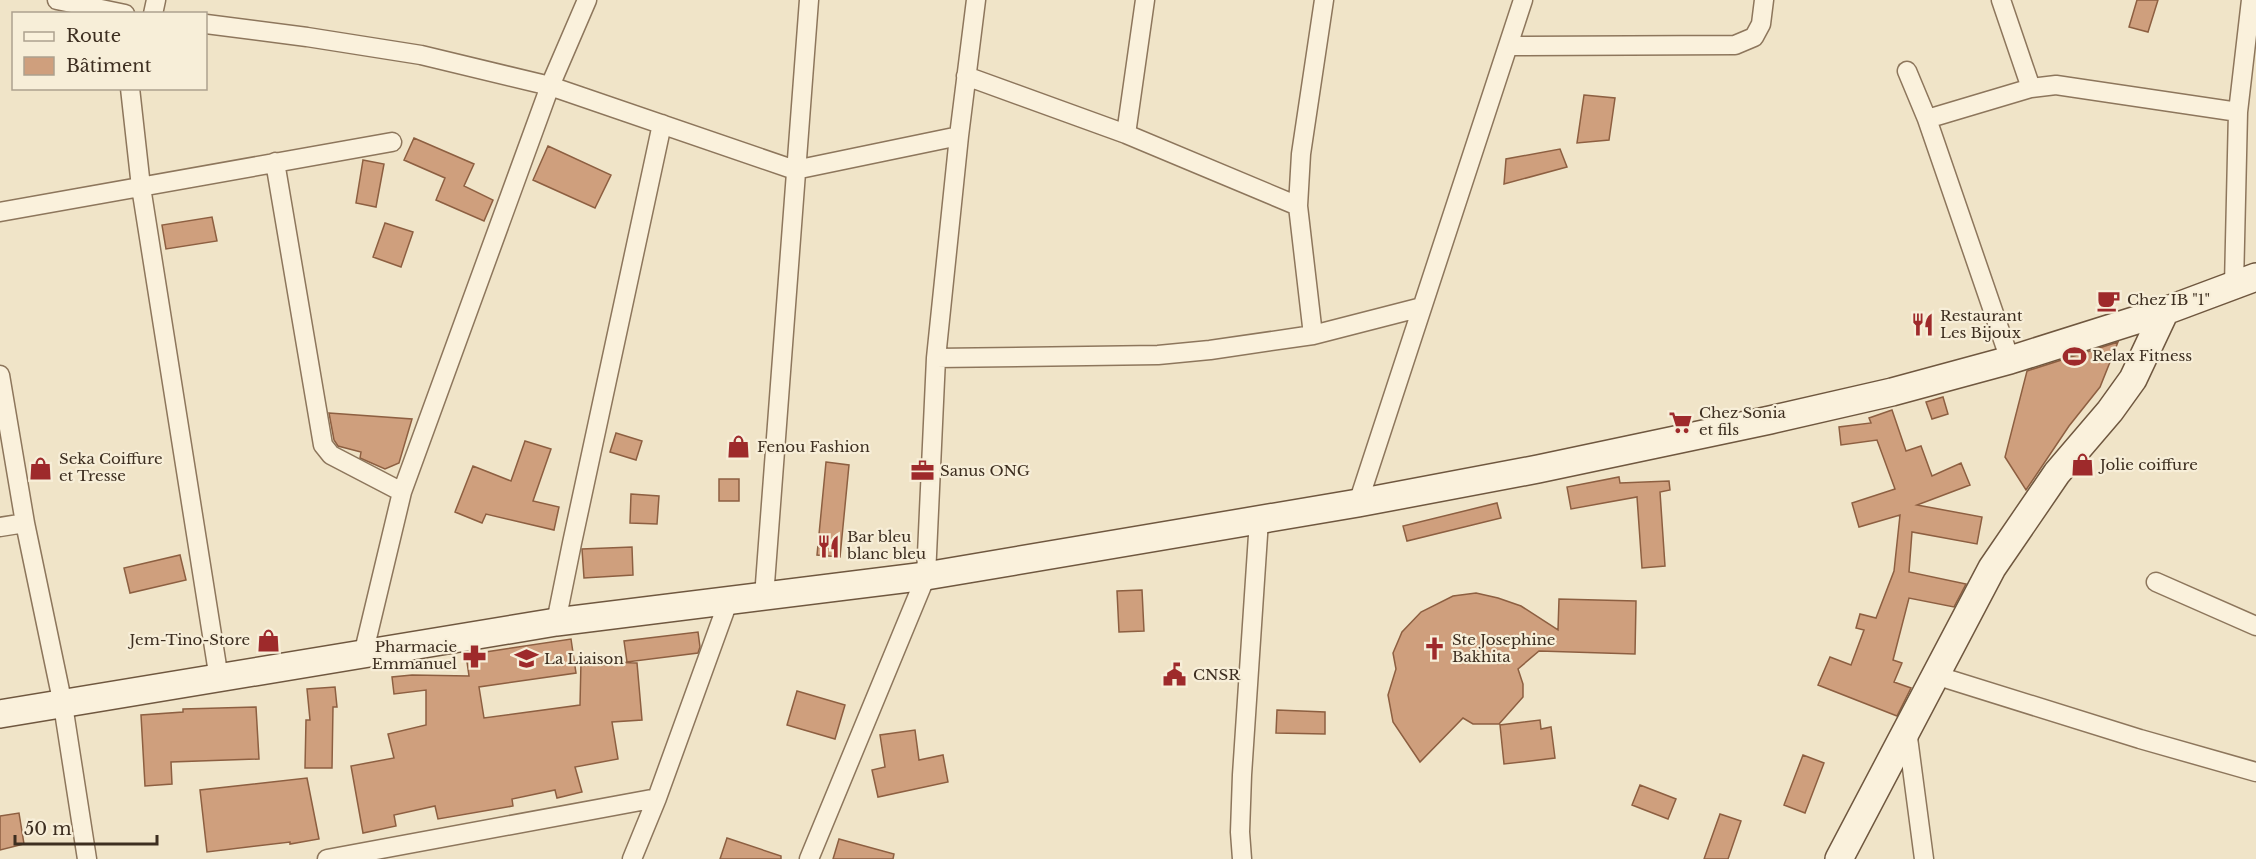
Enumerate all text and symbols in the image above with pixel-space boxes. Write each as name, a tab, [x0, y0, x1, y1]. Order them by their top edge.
legend	[12, 12, 207, 90]
text: Route	[66, 25, 121, 47]
text: Bâtiment	[66, 55, 152, 77]
cafe icon: Chez IB "1"	[2096, 287, 2122, 313]
place label: Chez IB "1"	[2127, 290, 2210, 309]
place label: Restaurant Les Bijoux	[1940, 306, 2023, 342]
restaurant icon: Restaurant Les Bijoux	[1909, 312, 1935, 338]
sports icon: Relax Fitness	[2061, 343, 2087, 369]
place label: Relax Fitness	[2092, 346, 2192, 365]
place label: Chez Sonia et fils	[1699, 403, 1787, 439]
supermarket icon: Chez Sonia et fils	[1668, 409, 1694, 435]
shop icon: Fenou Fashion	[726, 434, 752, 460]
place label: Fenou Fashion	[757, 437, 870, 456]
place label: Seka Coiffure et Tresse	[59, 449, 163, 485]
shop icon: Jolie coiffure	[2069, 452, 2095, 478]
shop icon: Seka Coiffure et Tresse	[28, 455, 54, 481]
place label: Jolie coiffure	[2098, 455, 2198, 474]
office icon: Sanus ONG	[909, 458, 935, 484]
place label: Sanus ONG	[940, 461, 1030, 480]
place label: Bar bleu blanc bleu	[846, 527, 926, 563]
restaurant icon: Bar bleu blanc bleu	[816, 533, 842, 559]
shop icon: Jem-Tino-Store	[255, 627, 281, 653]
place label: Jem-Tino-Store	[128, 630, 250, 649]
place label: Ste Josephine Bakhita	[1452, 630, 1555, 666]
church icon: Ste Josephine Bakhita	[1421, 636, 1447, 662]
place label: Pharmacie Emmanuel	[372, 637, 457, 673]
pharmacy icon: Pharmacie Emmanuel	[462, 643, 488, 669]
school or university icon: La Liaison	[513, 646, 539, 672]
place label: La Liaison	[544, 649, 624, 668]
public building icon: CNSR	[1162, 662, 1188, 688]
place label: CNSR	[1193, 665, 1241, 684]
scale bar	[15, 808, 158, 846]
text: 50 m	[24, 818, 72, 840]

